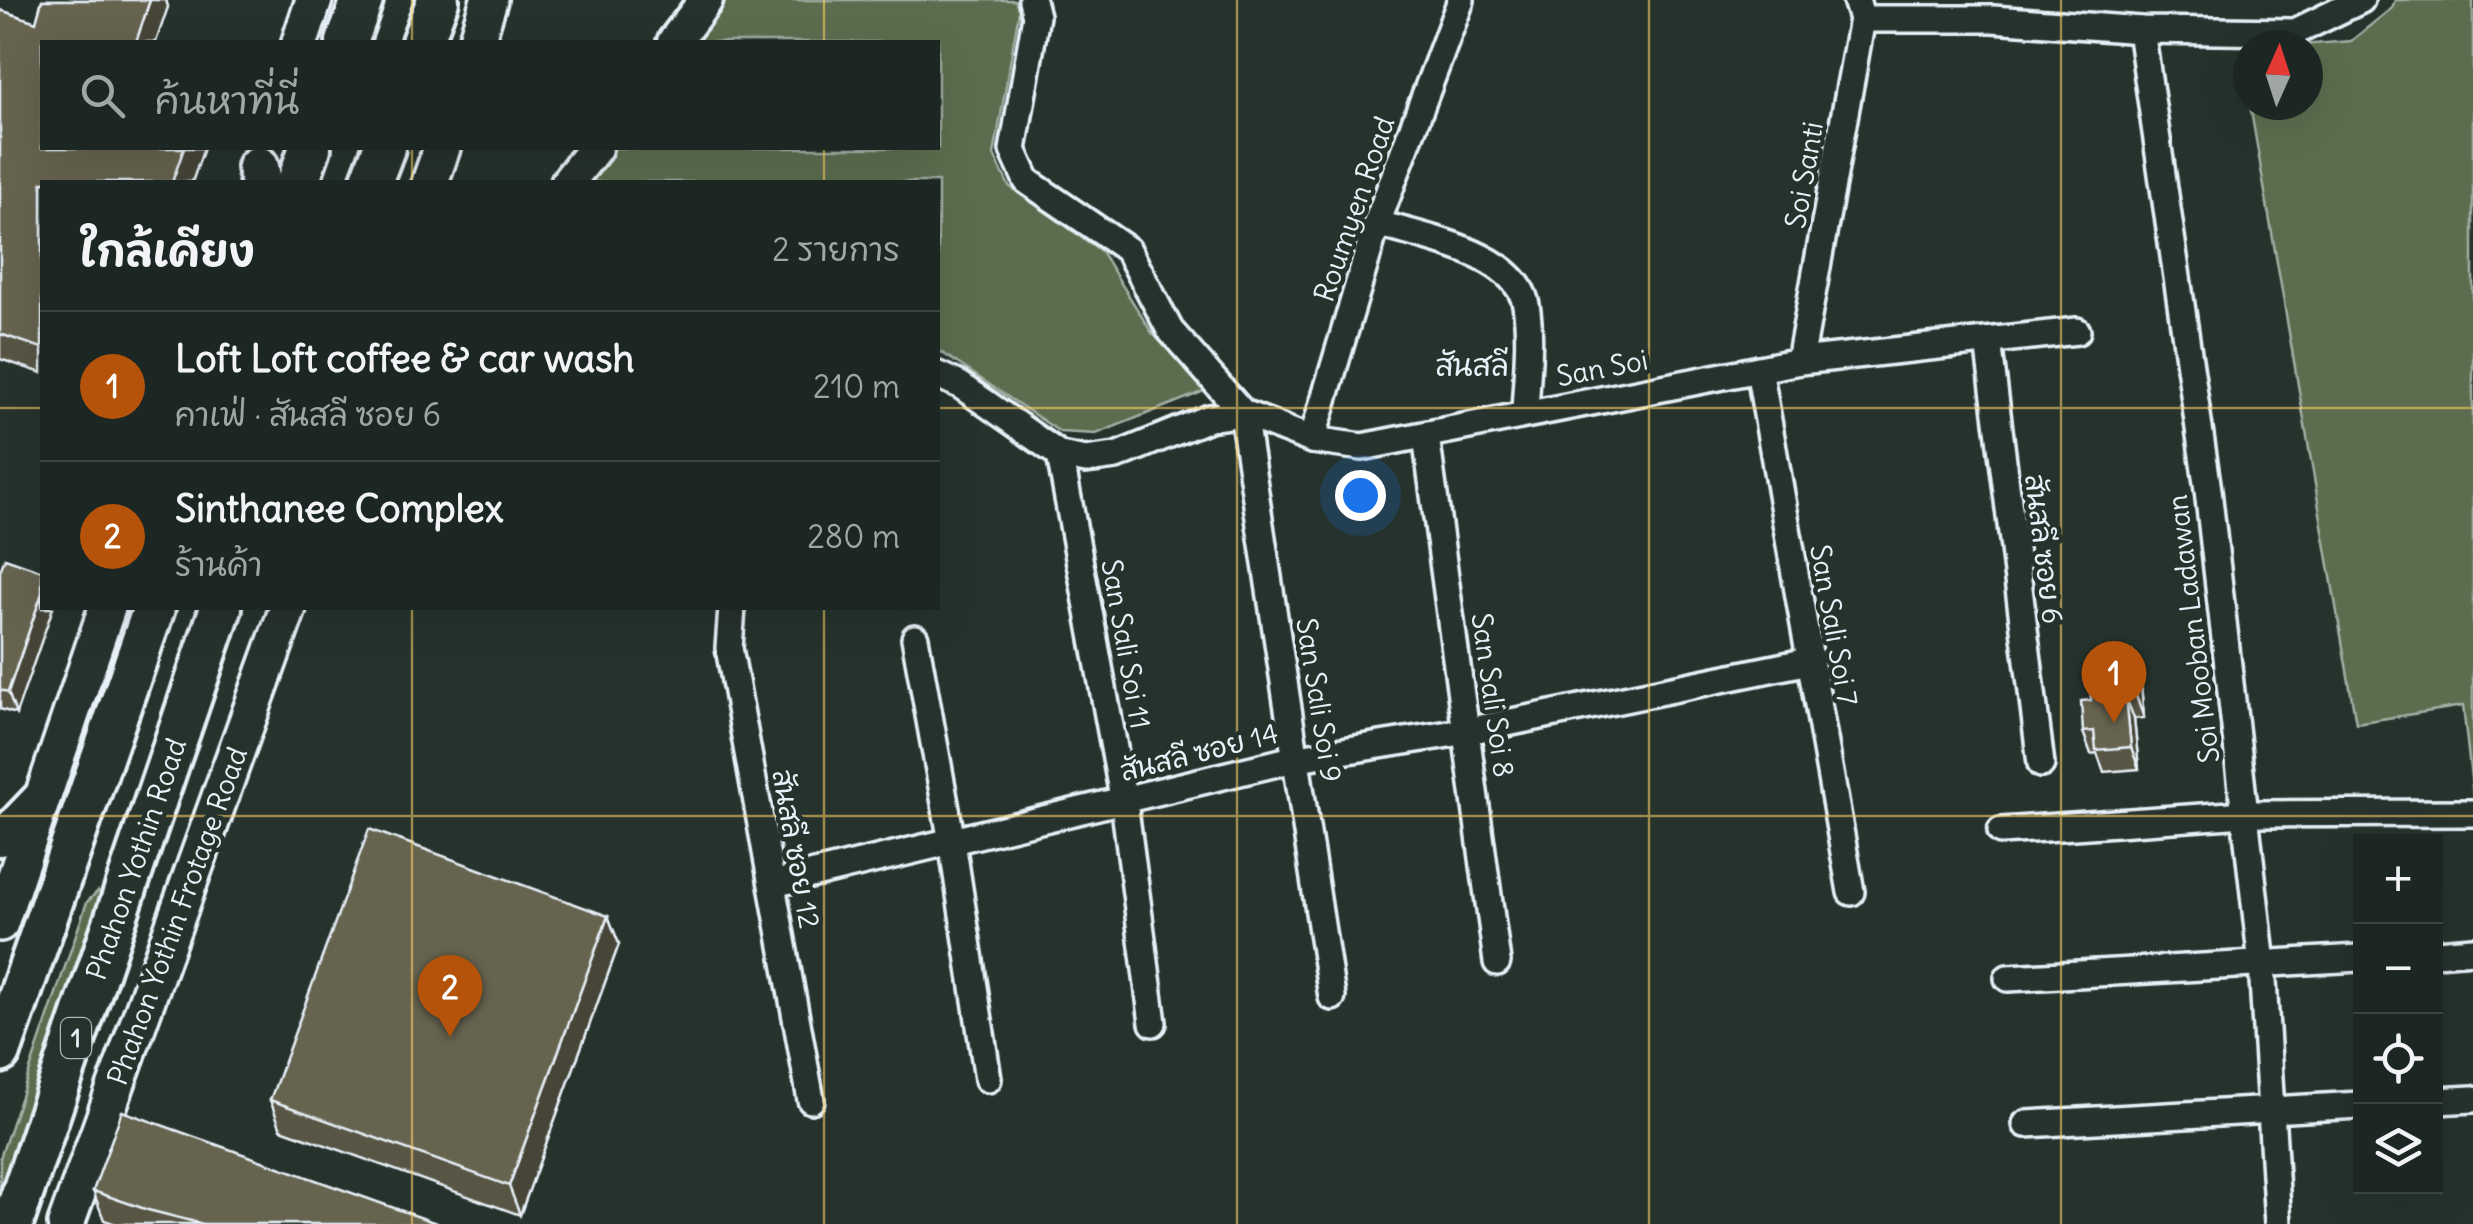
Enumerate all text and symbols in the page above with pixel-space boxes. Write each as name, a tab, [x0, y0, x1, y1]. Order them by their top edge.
north arrow	[2233, 30, 2323, 120]
search box	[40, 40, 940, 150]
icon: search	[75, 68, 130, 123]
text: ค้นหาที่นี่	[155, 77, 299, 124]
street label: Roumyen Road	[1305, 112, 1403, 306]
street label: Soi Santi	[1777, 119, 1831, 231]
text: ใกล้เคียง	[80, 225, 255, 277]
text: 2 รายการ	[772, 229, 900, 270]
text: Loft Loft coffee & car wash	[175, 335, 634, 382]
street label: San Soi	[1553, 342, 1651, 394]
district label: สันสลี	[1435, 346, 1509, 384]
text: 1	[106, 366, 119, 407]
text: 210 m	[813, 366, 900, 407]
text: คาเฟ่ · สันสลี ซอย 6	[175, 394, 441, 435]
your location	[1335, 470, 1386, 521]
street label: สันสลี ซอย 6	[2017, 472, 2071, 626]
text: Sinthanee Complex	[175, 485, 503, 532]
street label: Soi Mooban Ladawan	[2159, 493, 2227, 765]
text: 2	[104, 516, 121, 557]
text: 280 m	[807, 516, 900, 557]
street label: San Sali Soi 7	[1802, 542, 1866, 709]
text: ร้านค้า	[175, 544, 262, 585]
street label: San Sali Soi 11	[1093, 556, 1159, 732]
street label: San Sali Soi 8	[1464, 611, 1522, 779]
street label: San Sali Soi 9	[1288, 615, 1350, 785]
pin: 1	[2082, 640, 2146, 723]
street label: สันสลี ซอย 14	[1116, 715, 1282, 789]
street label: Phahon Yothin Road	[78, 733, 194, 985]
street label: Phahon Yothin Frotage Road	[99, 742, 255, 1090]
street label: สันสลี ซอย 12	[764, 767, 828, 931]
map controls	[2353, 834, 2443, 1194]
button: +	[2353, 834, 2443, 924]
button: −	[2353, 924, 2443, 1014]
pin: 2	[418, 954, 482, 1037]
button: locate	[2353, 1014, 2443, 1104]
road number: 1	[61, 1018, 91, 1058]
button: layers	[2353, 1104, 2443, 1194]

